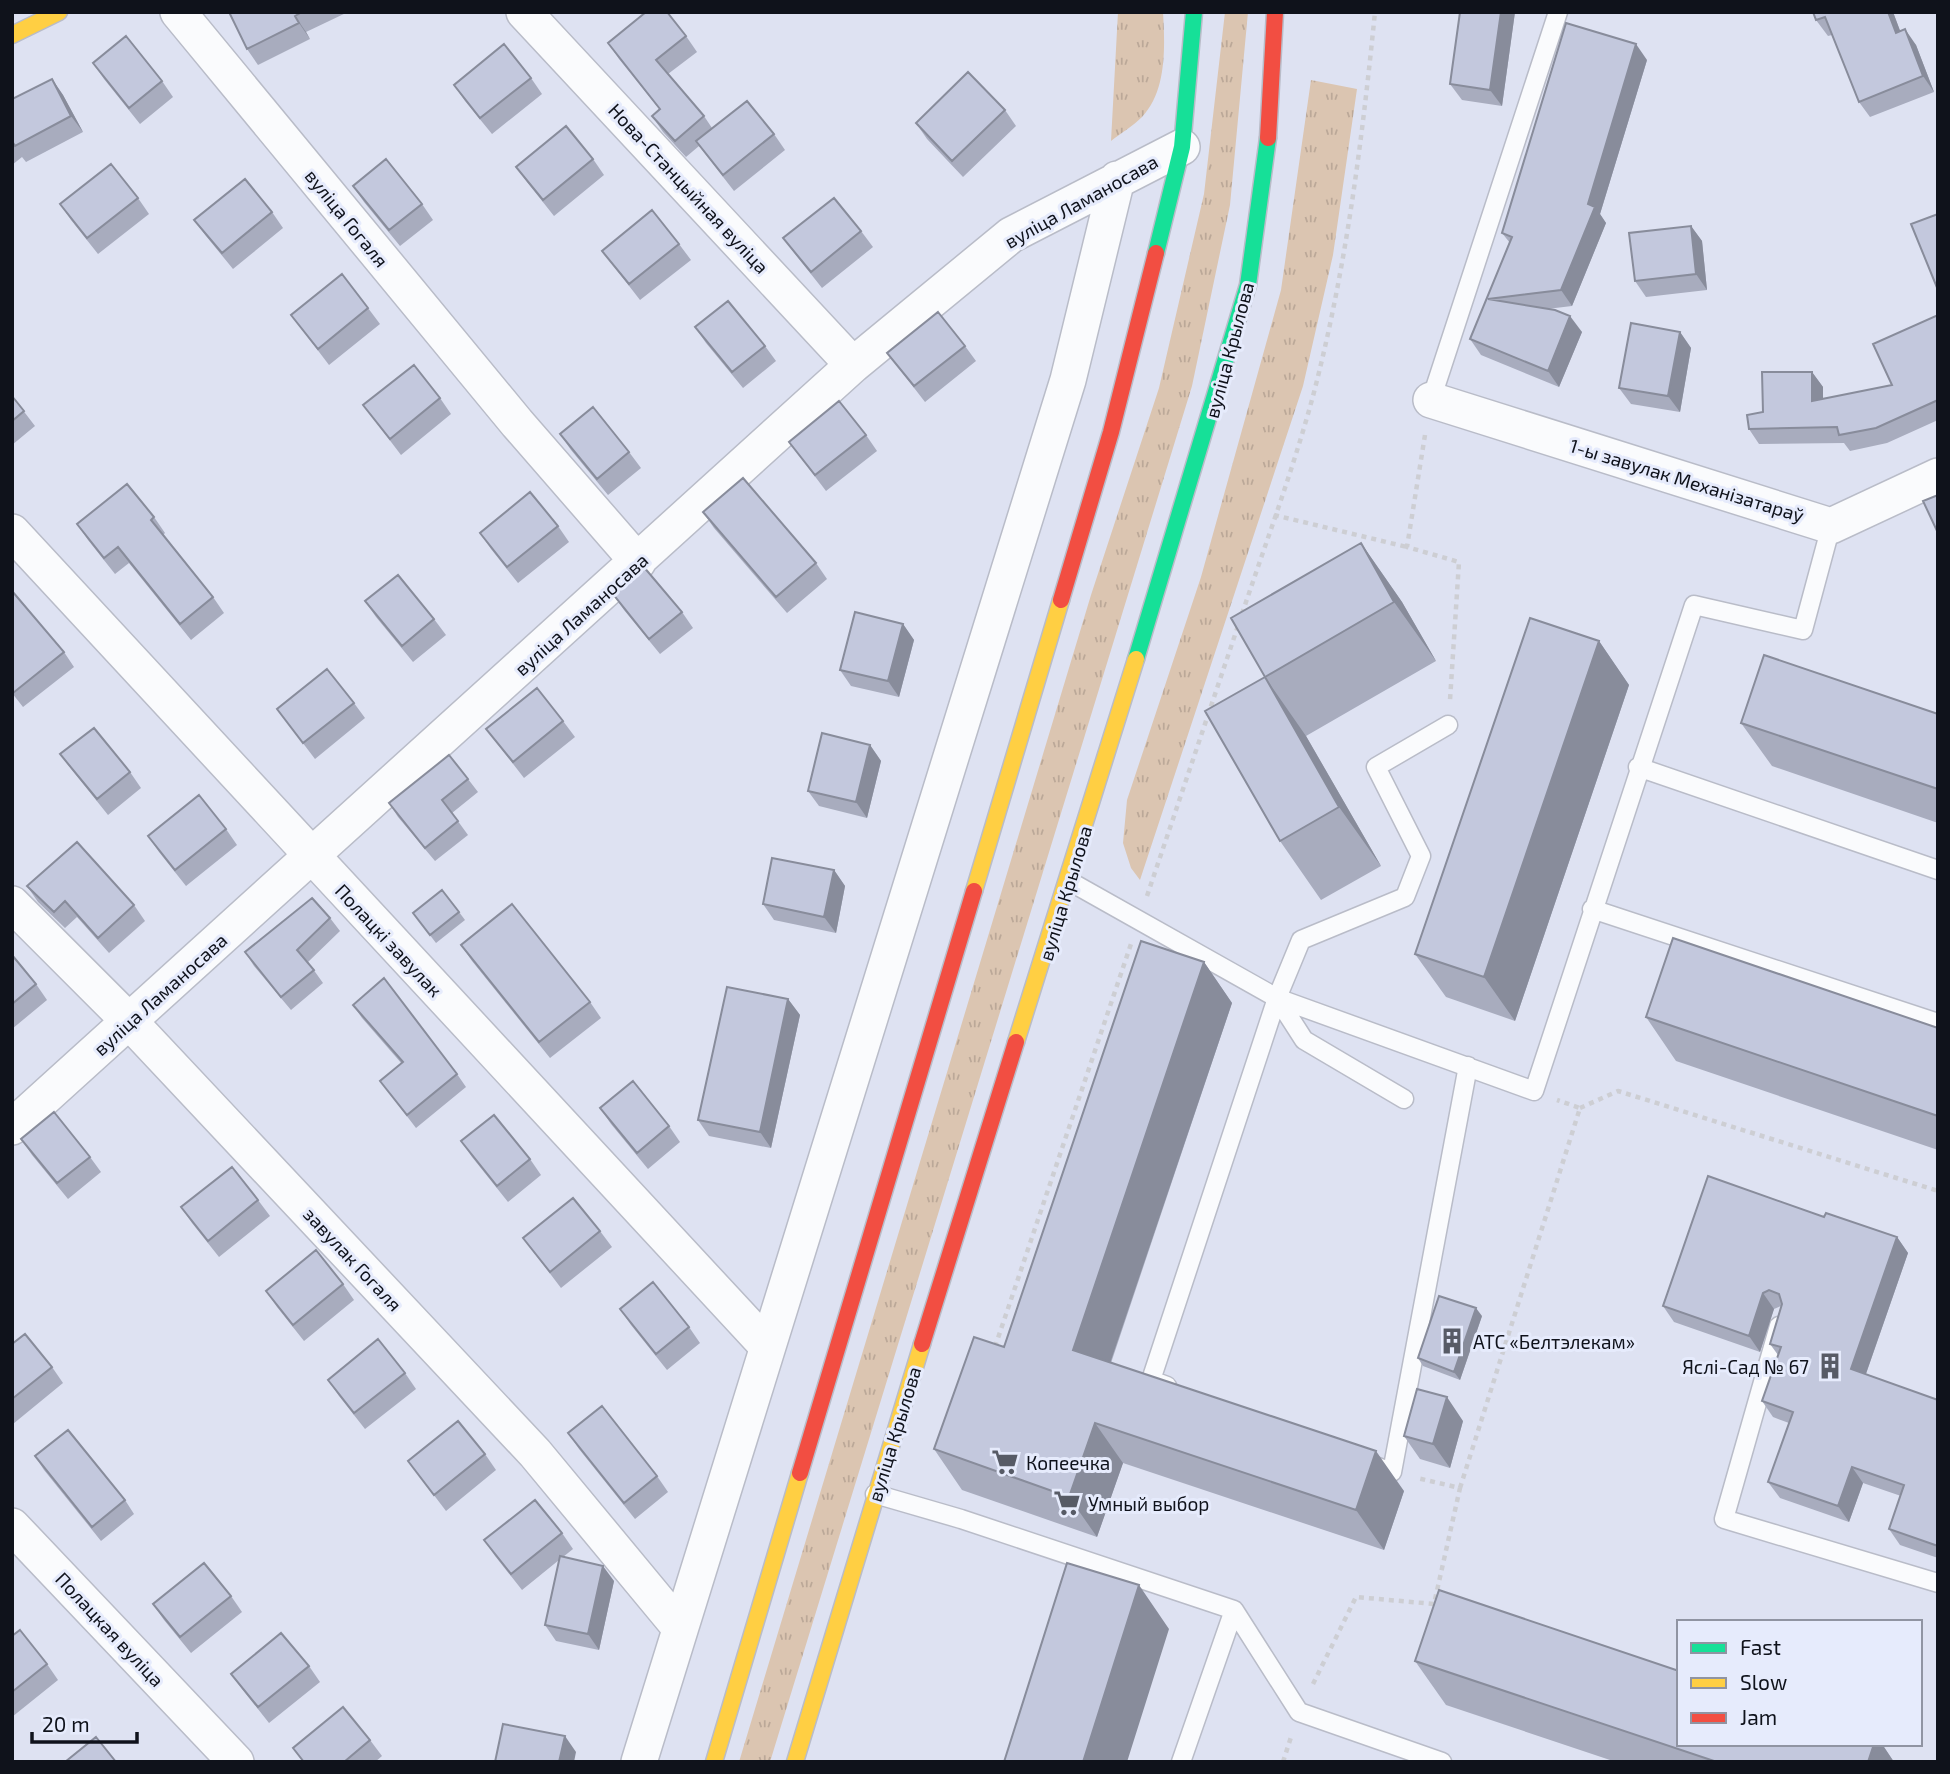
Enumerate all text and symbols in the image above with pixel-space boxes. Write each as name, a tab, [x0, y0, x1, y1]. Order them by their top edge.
street label: Нова-Станцыйная вуліца	[603, 98, 774, 278]
street label: вуліца Ламаносава	[1000, 149, 1162, 254]
street label: вуліца Гогаля	[300, 164, 393, 272]
street label: вуліца Крылова	[1200, 279, 1259, 421]
street label: 1-ы завулак Механізатараў	[1567, 433, 1807, 528]
street label: вуліца Ламаносава	[510, 548, 653, 681]
street label: вуліца Крылова	[1034, 823, 1097, 964]
street label: Полацкі завулак	[330, 879, 447, 1002]
street label: вуліца Ламаносава	[89, 928, 232, 1061]
street label: завулак Гогаля	[298, 1202, 407, 1316]
building icon: АТС «Белтэлекам»	[1437, 1326, 1467, 1356]
place label: АТС «Белтэлекам»	[1473, 1330, 1635, 1353]
building icon: Яслі-Сад № 67	[1815, 1351, 1845, 1381]
place label: Яслі-Сад № 67	[1682, 1355, 1809, 1378]
street label: вуліца Крылова	[863, 1364, 926, 1505]
supermarket icon: Копеечка	[990, 1447, 1020, 1477]
place label: Копеечка	[1026, 1451, 1110, 1474]
supermarket icon: Умный выбор	[1052, 1488, 1082, 1518]
place label: Умный выбор	[1088, 1492, 1209, 1515]
street label: Полацкая вуліца	[50, 1567, 169, 1692]
legend	[1677, 1620, 1922, 1746]
text: Fast	[1740, 1634, 1781, 1659]
text: Slow	[1740, 1669, 1787, 1694]
scale bar	[32, 1700, 136, 1744]
text: Jam	[1740, 1704, 1777, 1729]
text: 20 m	[42, 1711, 90, 1736]

